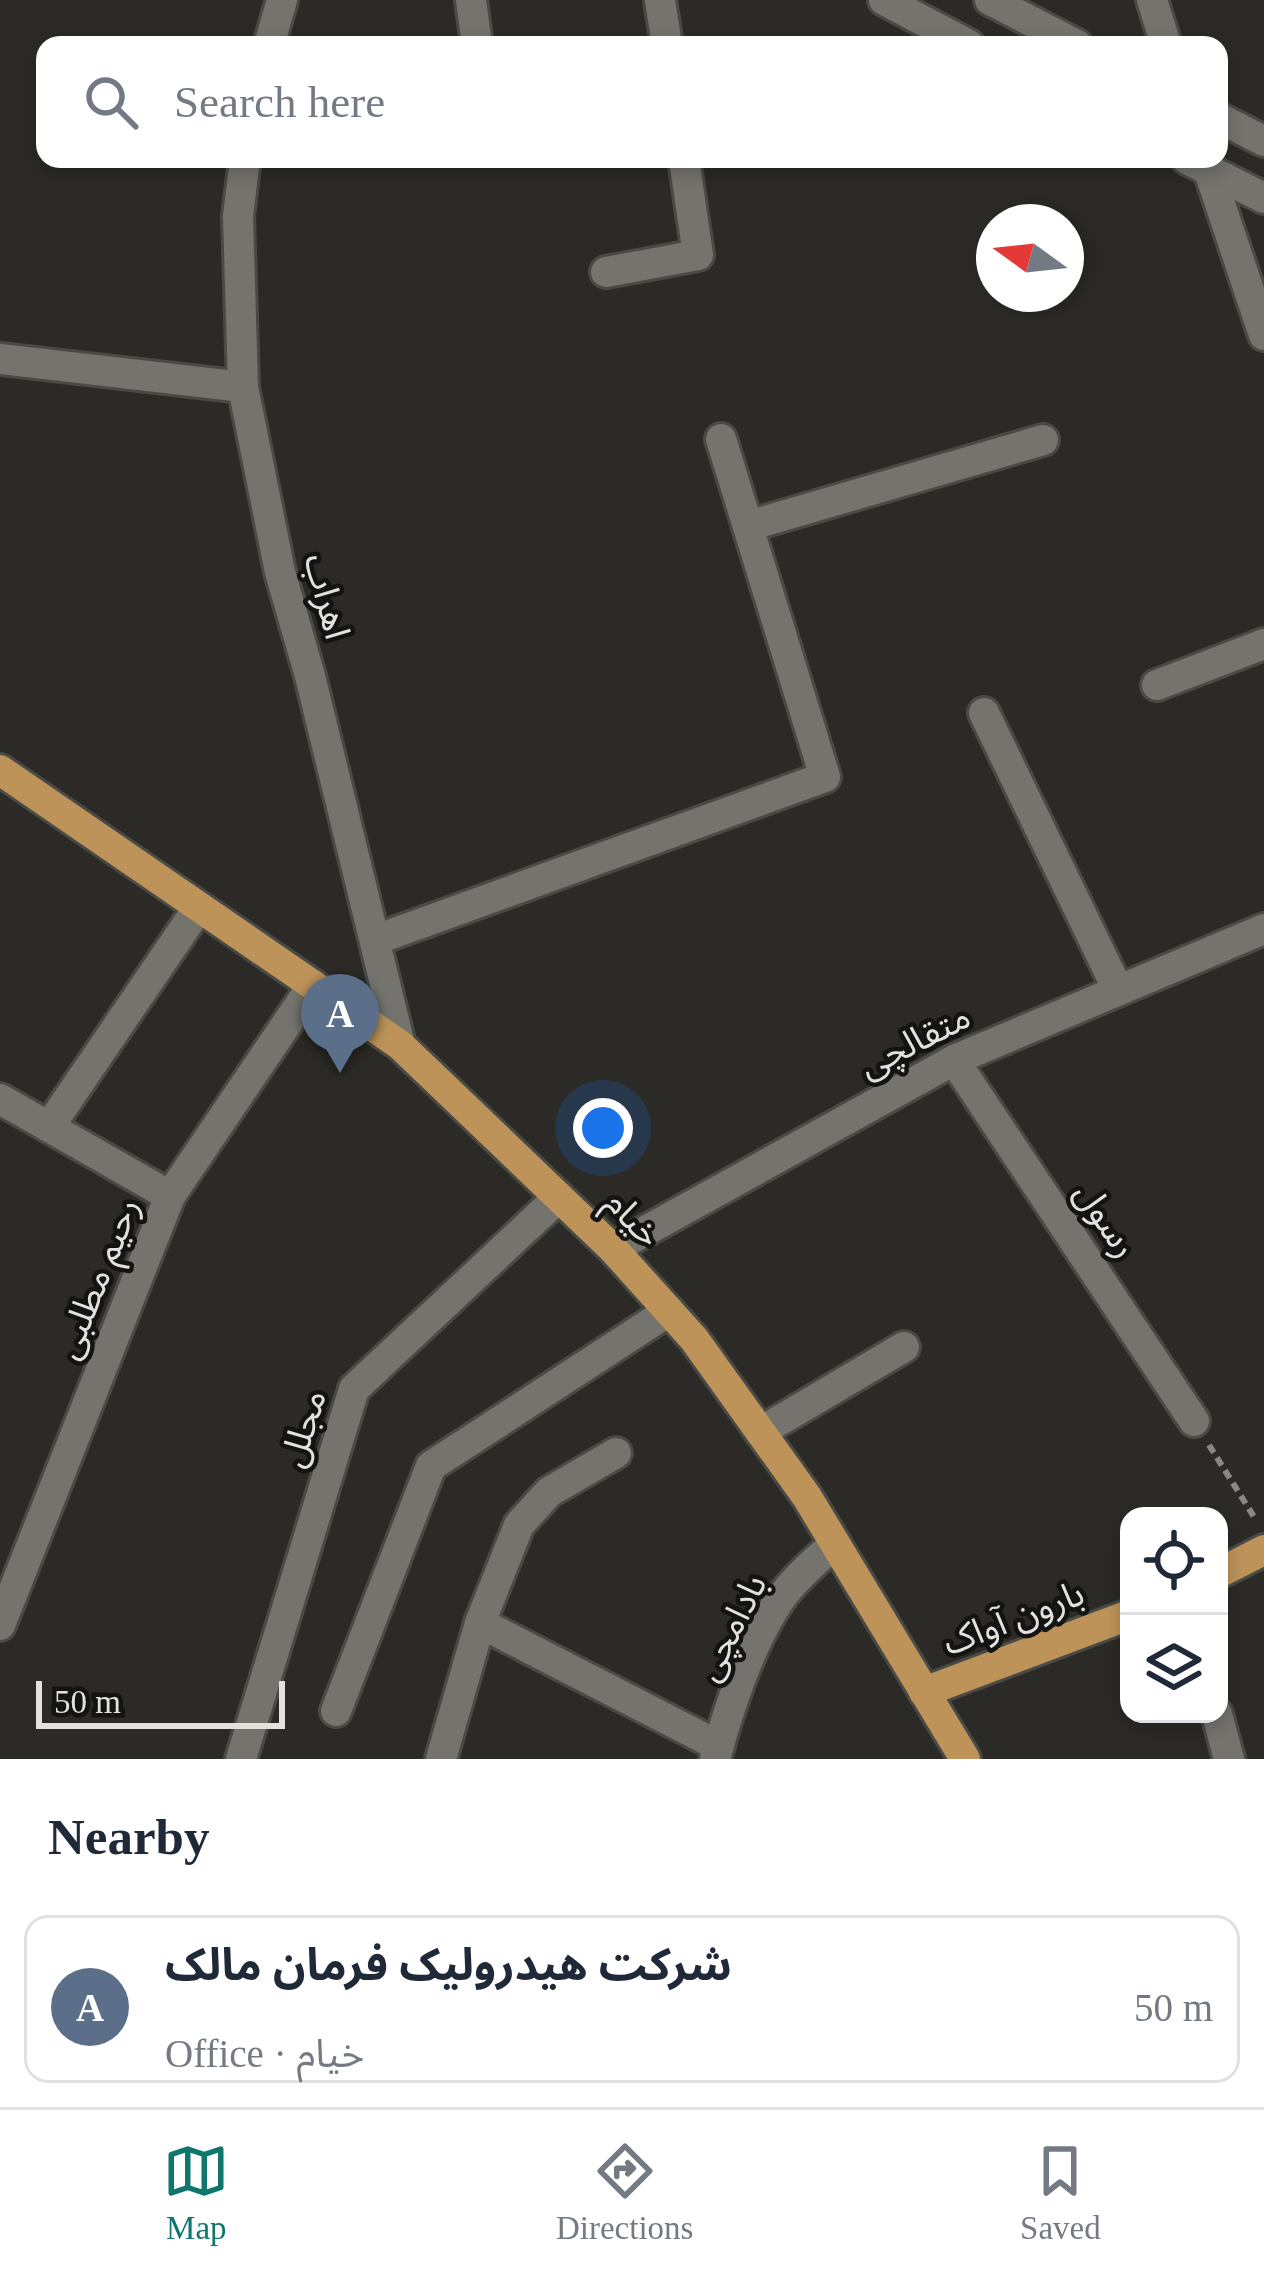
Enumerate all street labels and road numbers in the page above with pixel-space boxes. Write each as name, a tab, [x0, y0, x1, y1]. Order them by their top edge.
street label: اهراب	[296, 549, 358, 644]
street label: متقالچی	[852, 996, 978, 1089]
street label: رسول	[1066, 1174, 1146, 1265]
street label: خیام	[592, 1182, 669, 1260]
street label: رحیم مطلبی	[47, 1192, 154, 1367]
street label: مجلل	[272, 1385, 334, 1472]
street label: بادامچی	[687, 1567, 777, 1689]
street label: بارون آواک	[937, 1573, 1090, 1664]

